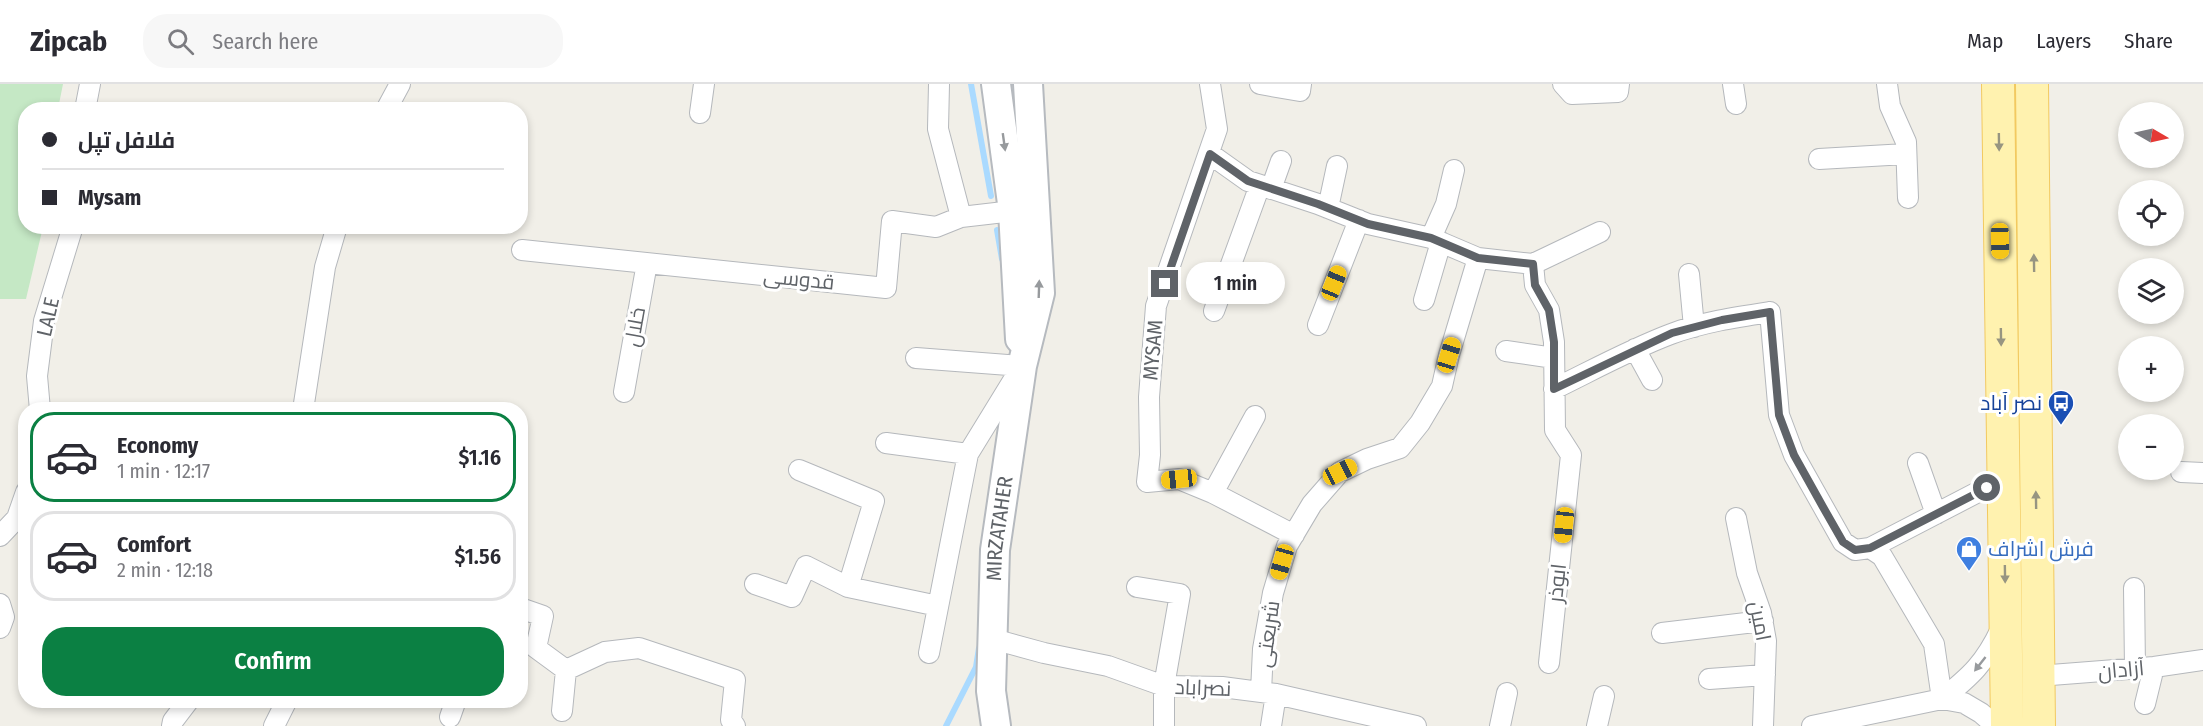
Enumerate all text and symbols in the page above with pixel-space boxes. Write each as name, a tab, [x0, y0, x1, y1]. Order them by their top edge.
search box	[143, 14, 563, 68]
text: Zipcab	[30, 25, 107, 58]
icon: search	[164, 25, 197, 58]
text: Search here	[212, 28, 318, 55]
text: Map	[1967, 28, 2003, 54]
text: Layers	[2036, 28, 2091, 54]
text: Share	[2124, 28, 2173, 54]
north arrow	[2118, 102, 2184, 168]
map controls	[2118, 102, 2184, 480]
text: فلافل تپل	[78, 127, 175, 154]
one-way arrow	[999, 133, 1008, 152]
one-way arrow	[1994, 133, 2004, 152]
button: locate	[2118, 180, 2184, 246]
text: Mysam	[78, 184, 141, 211]
car	[1991, 223, 2009, 259]
one-way arrow	[2029, 253, 2039, 272]
button: layers	[2118, 258, 2184, 324]
street label: قدوسی	[762, 262, 836, 296]
callout: 1 min	[1186, 263, 1285, 305]
car	[1319, 263, 1349, 303]
route end	[1151, 270, 1178, 297]
text: 1 min	[1214, 271, 1257, 295]
one-way arrow	[1035, 279, 1044, 298]
street label: LALE	[31, 295, 65, 339]
street label: خلال	[619, 305, 651, 349]
street label: MYSAM	[1137, 319, 1169, 381]
one-way arrow	[1997, 328, 2006, 347]
car	[1435, 335, 1463, 375]
button: +	[2118, 336, 2184, 402]
bus stop icon: نصر آباد	[2046, 388, 2076, 426]
place label: نصر آباد	[1980, 390, 2042, 416]
button: −	[2118, 414, 2184, 480]
icon: car	[45, 430, 99, 484]
text: Economy	[117, 432, 198, 459]
text: $1.16	[458, 444, 501, 471]
car	[1320, 456, 1360, 488]
text: 1 min · 12:17	[117, 459, 210, 483]
car	[1160, 468, 1198, 490]
street label: MIRZATAHER	[981, 474, 1019, 582]
route start	[1973, 474, 2000, 501]
one-way arrow	[2031, 490, 2041, 509]
car	[1553, 506, 1575, 544]
icon: car	[45, 529, 99, 583]
text: Comfort	[117, 531, 191, 558]
shop icon: فرش اشراف	[1954, 534, 1984, 572]
place label: فرش اشراف	[1988, 536, 2094, 562]
car	[1268, 542, 1296, 582]
text: $1.56	[455, 543, 501, 570]
text: 2 min · 12:18	[117, 558, 213, 582]
street label: ابوذر	[1542, 562, 1572, 605]
one-way arrow	[2000, 565, 2010, 584]
street label: شریعتی	[1250, 599, 1286, 669]
street label: امین	[1743, 599, 1777, 643]
button: Confirm	[42, 627, 504, 696]
street label: آزادان	[2097, 655, 2146, 685]
one-way arrow	[1975, 656, 1987, 671]
street label: نصراباد	[1174, 674, 1232, 702]

